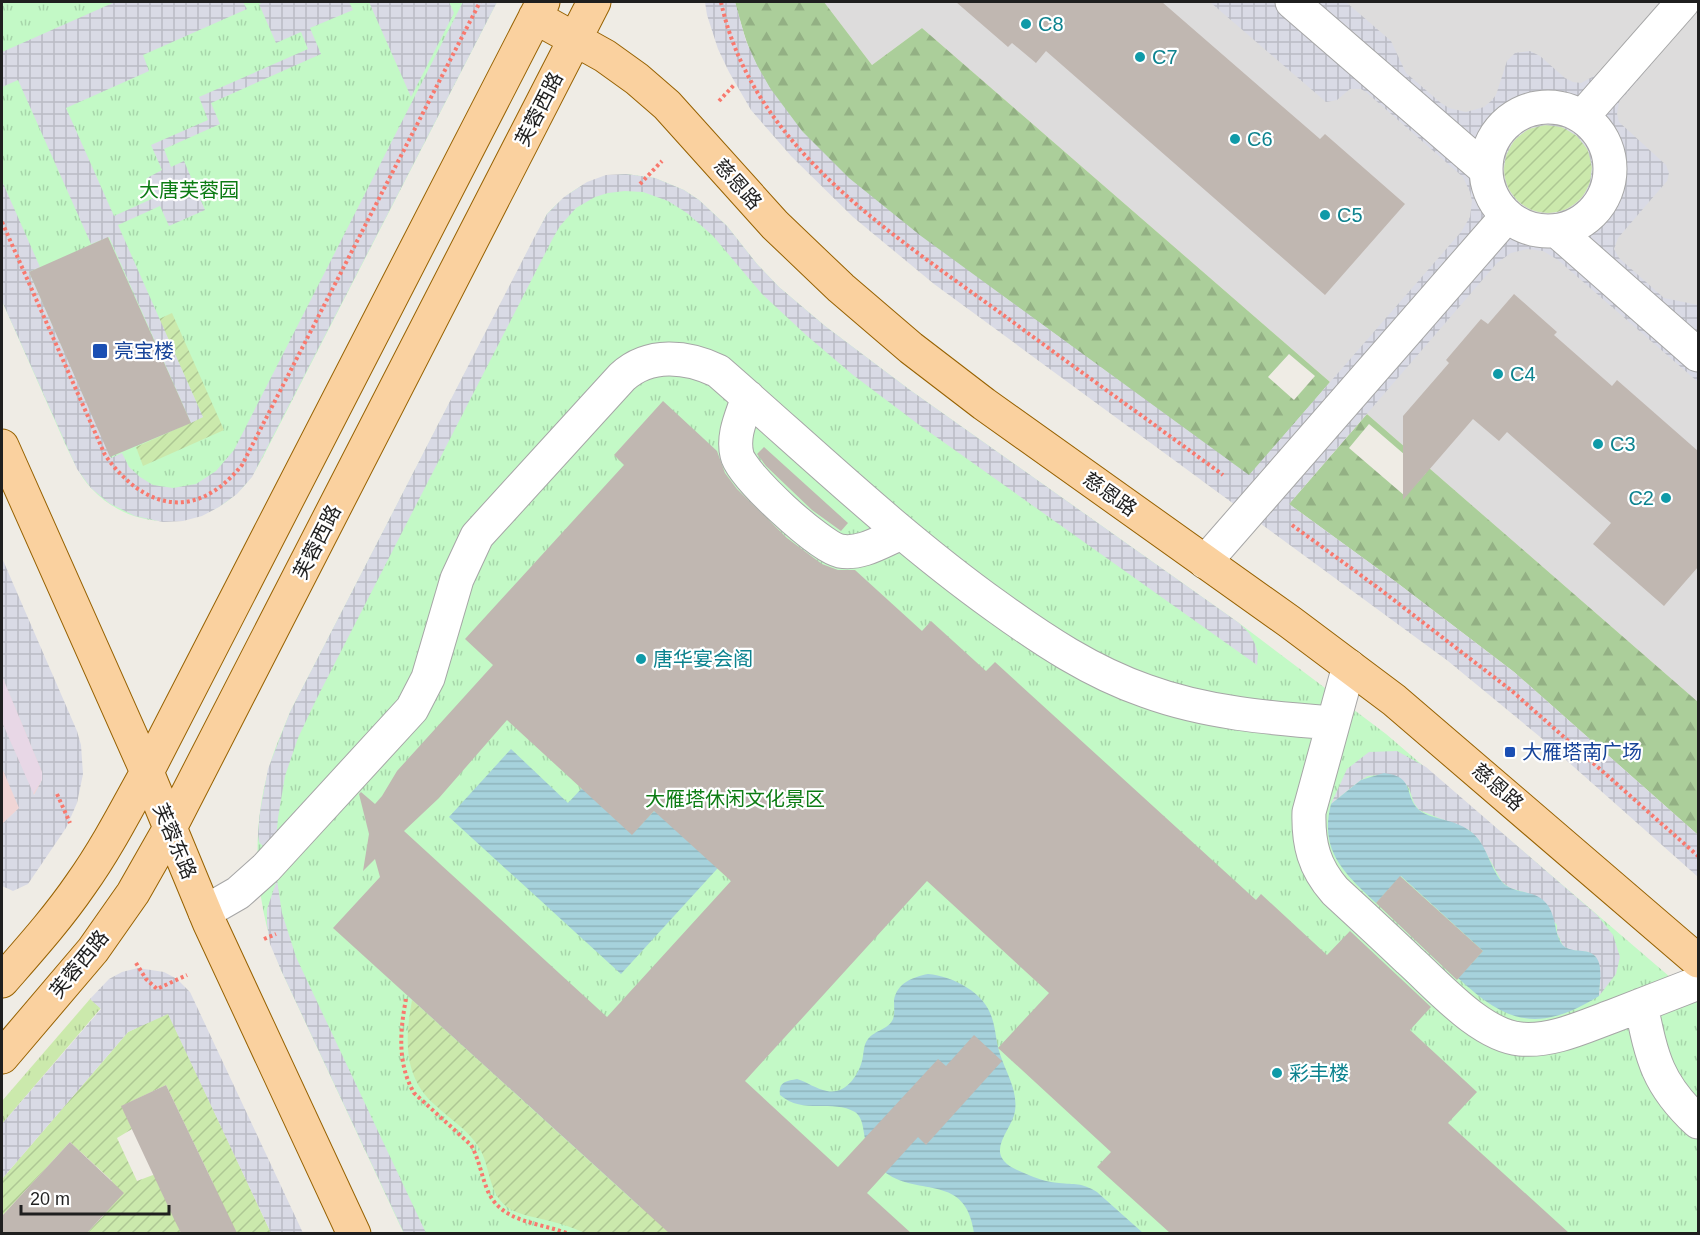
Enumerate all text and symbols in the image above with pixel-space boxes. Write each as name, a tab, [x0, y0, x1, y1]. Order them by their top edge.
place label: C8	[1038, 13, 1064, 35]
marker: C8	[1019, 17, 1033, 31]
place label: C7	[1152, 46, 1178, 68]
marker: C7	[1133, 50, 1147, 64]
street label: 芙蓉西路	[511, 68, 567, 150]
place label: C6	[1247, 128, 1273, 150]
marker: C6	[1228, 132, 1242, 146]
street label: 慈恩路	[710, 154, 766, 214]
park label: 大唐芙蓉园	[139, 179, 239, 201]
place label: C5	[1337, 204, 1363, 226]
marker: C5	[1318, 208, 1332, 222]
place label: 亮宝楼	[114, 340, 174, 362]
marker: 亮宝楼	[91, 342, 109, 360]
place label: C4	[1510, 363, 1536, 385]
marker: C4	[1491, 367, 1505, 381]
place label: C3	[1610, 433, 1636, 455]
marker: C3	[1591, 437, 1605, 451]
street label: 慈恩路	[1079, 468, 1141, 520]
place label: C2	[1628, 487, 1654, 509]
marker: C2	[1659, 491, 1673, 505]
street label: 芙蓉西路	[289, 501, 345, 583]
place label: 唐华宴会阁	[653, 648, 753, 670]
marker: 唐华宴会阁	[634, 652, 648, 666]
place label: 大雁塔南广场	[1522, 741, 1642, 763]
marker: 大雁塔南广场	[1503, 745, 1517, 759]
street label: 慈恩路	[1468, 759, 1528, 815]
park label: 大雁塔休闲文化景区	[645, 788, 825, 810]
street label: 芙蓉东路	[149, 800, 201, 882]
street label: 芙蓉西路	[45, 926, 113, 1002]
place label: 彩丰楼	[1289, 1062, 1349, 1084]
marker: 彩丰楼	[1270, 1066, 1284, 1080]
scale bar	[21, 1178, 170, 1216]
text: 20 m	[30, 1189, 70, 1209]

